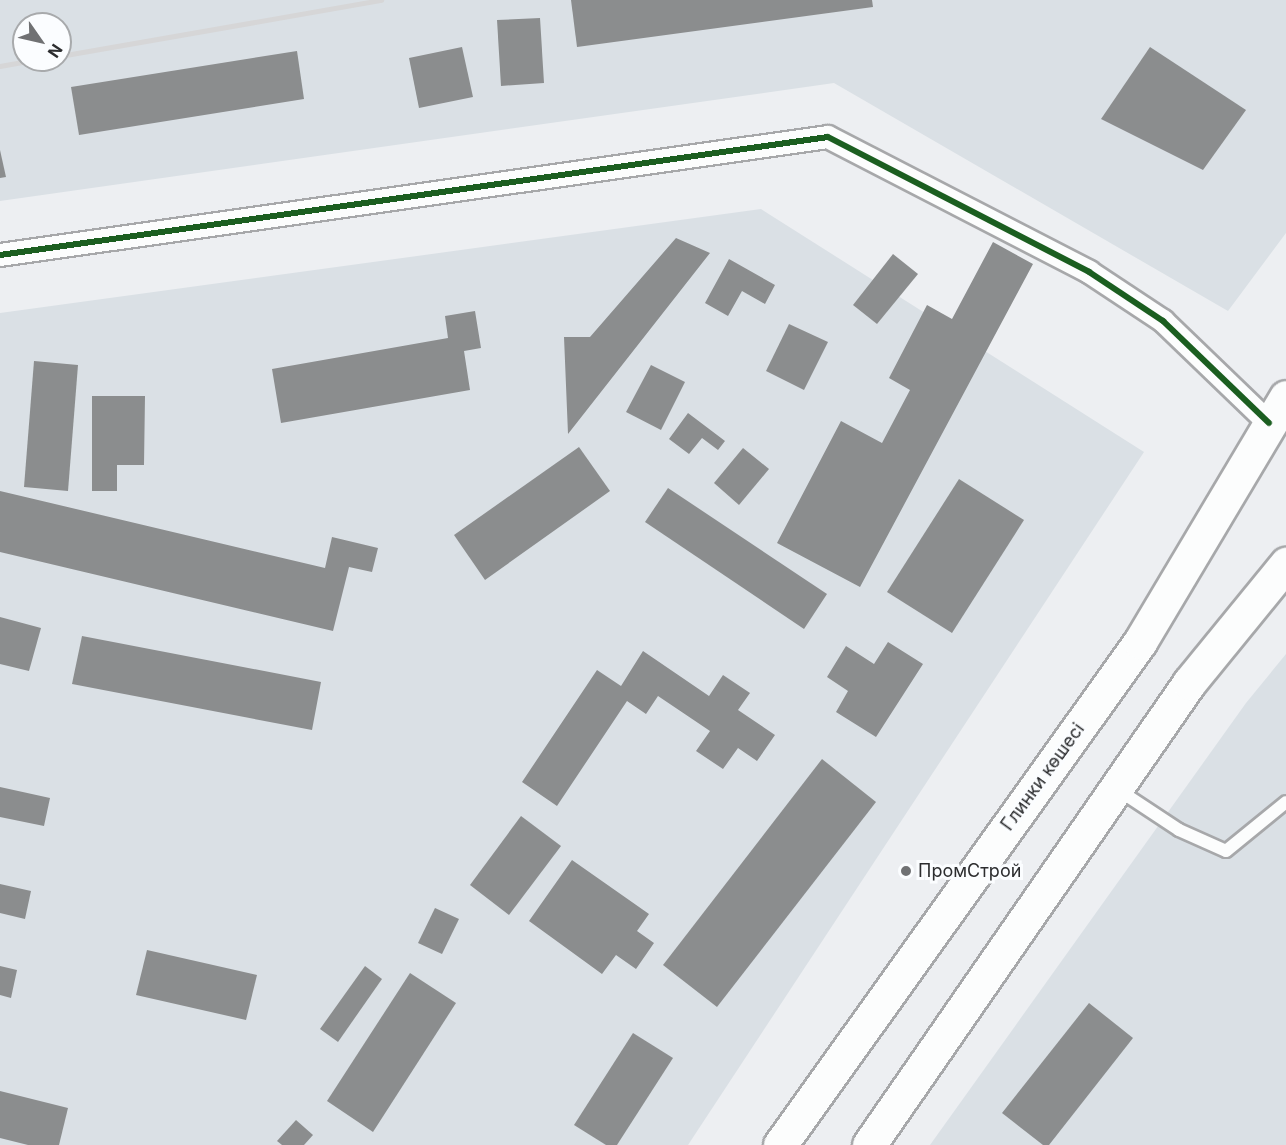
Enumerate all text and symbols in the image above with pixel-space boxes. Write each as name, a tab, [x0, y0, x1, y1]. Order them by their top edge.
north arrow	[12, 12, 72, 72]
text: N	[44, 40, 67, 62]
street label: Глинки көшесі	[997, 719, 1089, 835]
place label: ПромСтрой	[918, 860, 1021, 882]
marker: ПромСтрой	[899, 864, 913, 878]

